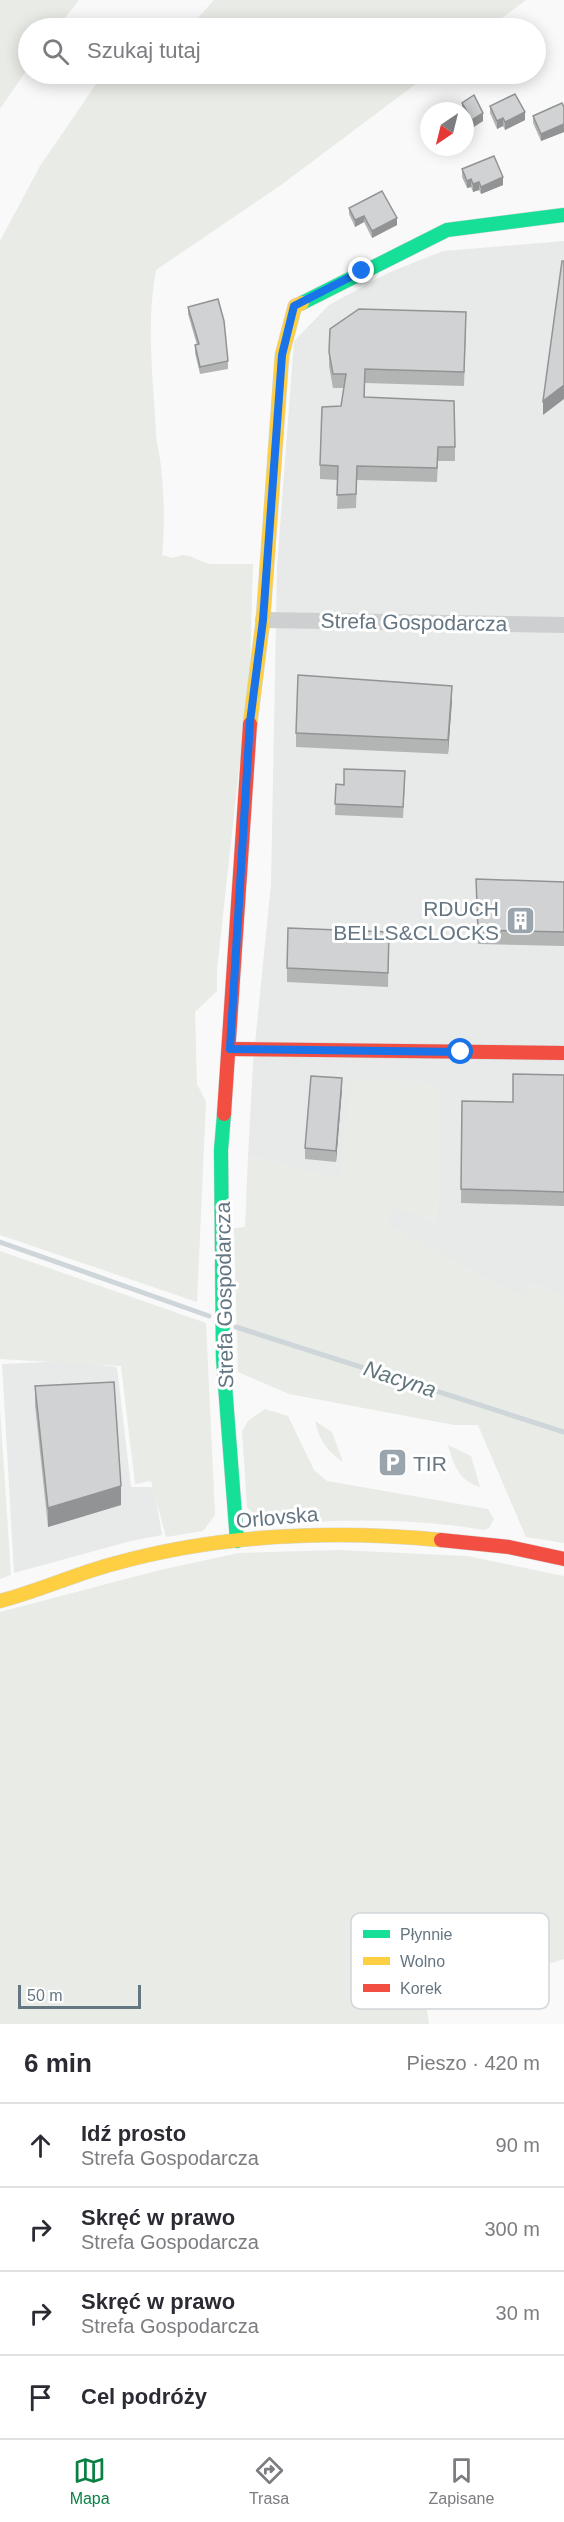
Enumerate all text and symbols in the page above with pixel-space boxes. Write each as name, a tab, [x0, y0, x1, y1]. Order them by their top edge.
search box	[18, 18, 546, 84]
icon: search	[39, 35, 72, 68]
text: Szukaj tutaj	[87, 38, 201, 63]
north arrow	[420, 102, 474, 156]
route end	[348, 257, 374, 283]
street label: Strefa Gospodarcza	[320, 609, 508, 635]
place label: RDUCH BELLS&CLOCKS	[333, 897, 499, 944]
building icon: RDUCH BELLS&CLOCKS	[504, 904, 536, 936]
route start	[447, 1038, 473, 1064]
street label: Strefa Gospodarcza	[211, 1201, 237, 1389]
water label: Nacyna	[361, 1356, 439, 1402]
parking icon: TIR	[376, 1447, 408, 1479]
place label: TIR	[413, 1452, 447, 1475]
street label: Orlovska	[235, 1502, 320, 1532]
legend	[351, 1913, 549, 2009]
text: Płynnie	[400, 1926, 453, 1943]
text: Wolno	[400, 1953, 445, 1970]
text: Korek	[400, 1980, 443, 1997]
scale bar	[18, 1982, 141, 2010]
text: 50 m	[27, 1987, 63, 2004]
text: 6 min	[24, 2048, 92, 2078]
text: Pieszo · 420 m	[407, 2052, 540, 2074]
text: Idź prosto	[81, 2121, 186, 2146]
icon: ahead	[24, 2129, 57, 2162]
text: 90 m	[496, 2134, 540, 2156]
text: Strefa Gospodarcza	[81, 2147, 259, 2169]
text: Skręć w prawo	[81, 2205, 235, 2230]
icon: right	[24, 2213, 57, 2246]
text: 300 m	[484, 2218, 540, 2240]
text: Strefa Gospodarcza	[81, 2231, 259, 2253]
text: Skręć w prawo	[81, 2289, 235, 2314]
icon: right	[24, 2297, 57, 2330]
text: 30 m	[496, 2302, 540, 2324]
text: Strefa Gospodarcza	[81, 2315, 259, 2337]
icon: arrive	[24, 2381, 57, 2414]
text: Cel podróży	[81, 2384, 207, 2409]
tab: Mapa	[70, 2454, 110, 2508]
tab: Trasa	[249, 2454, 289, 2508]
tab: Zapisane	[429, 2454, 494, 2508]

